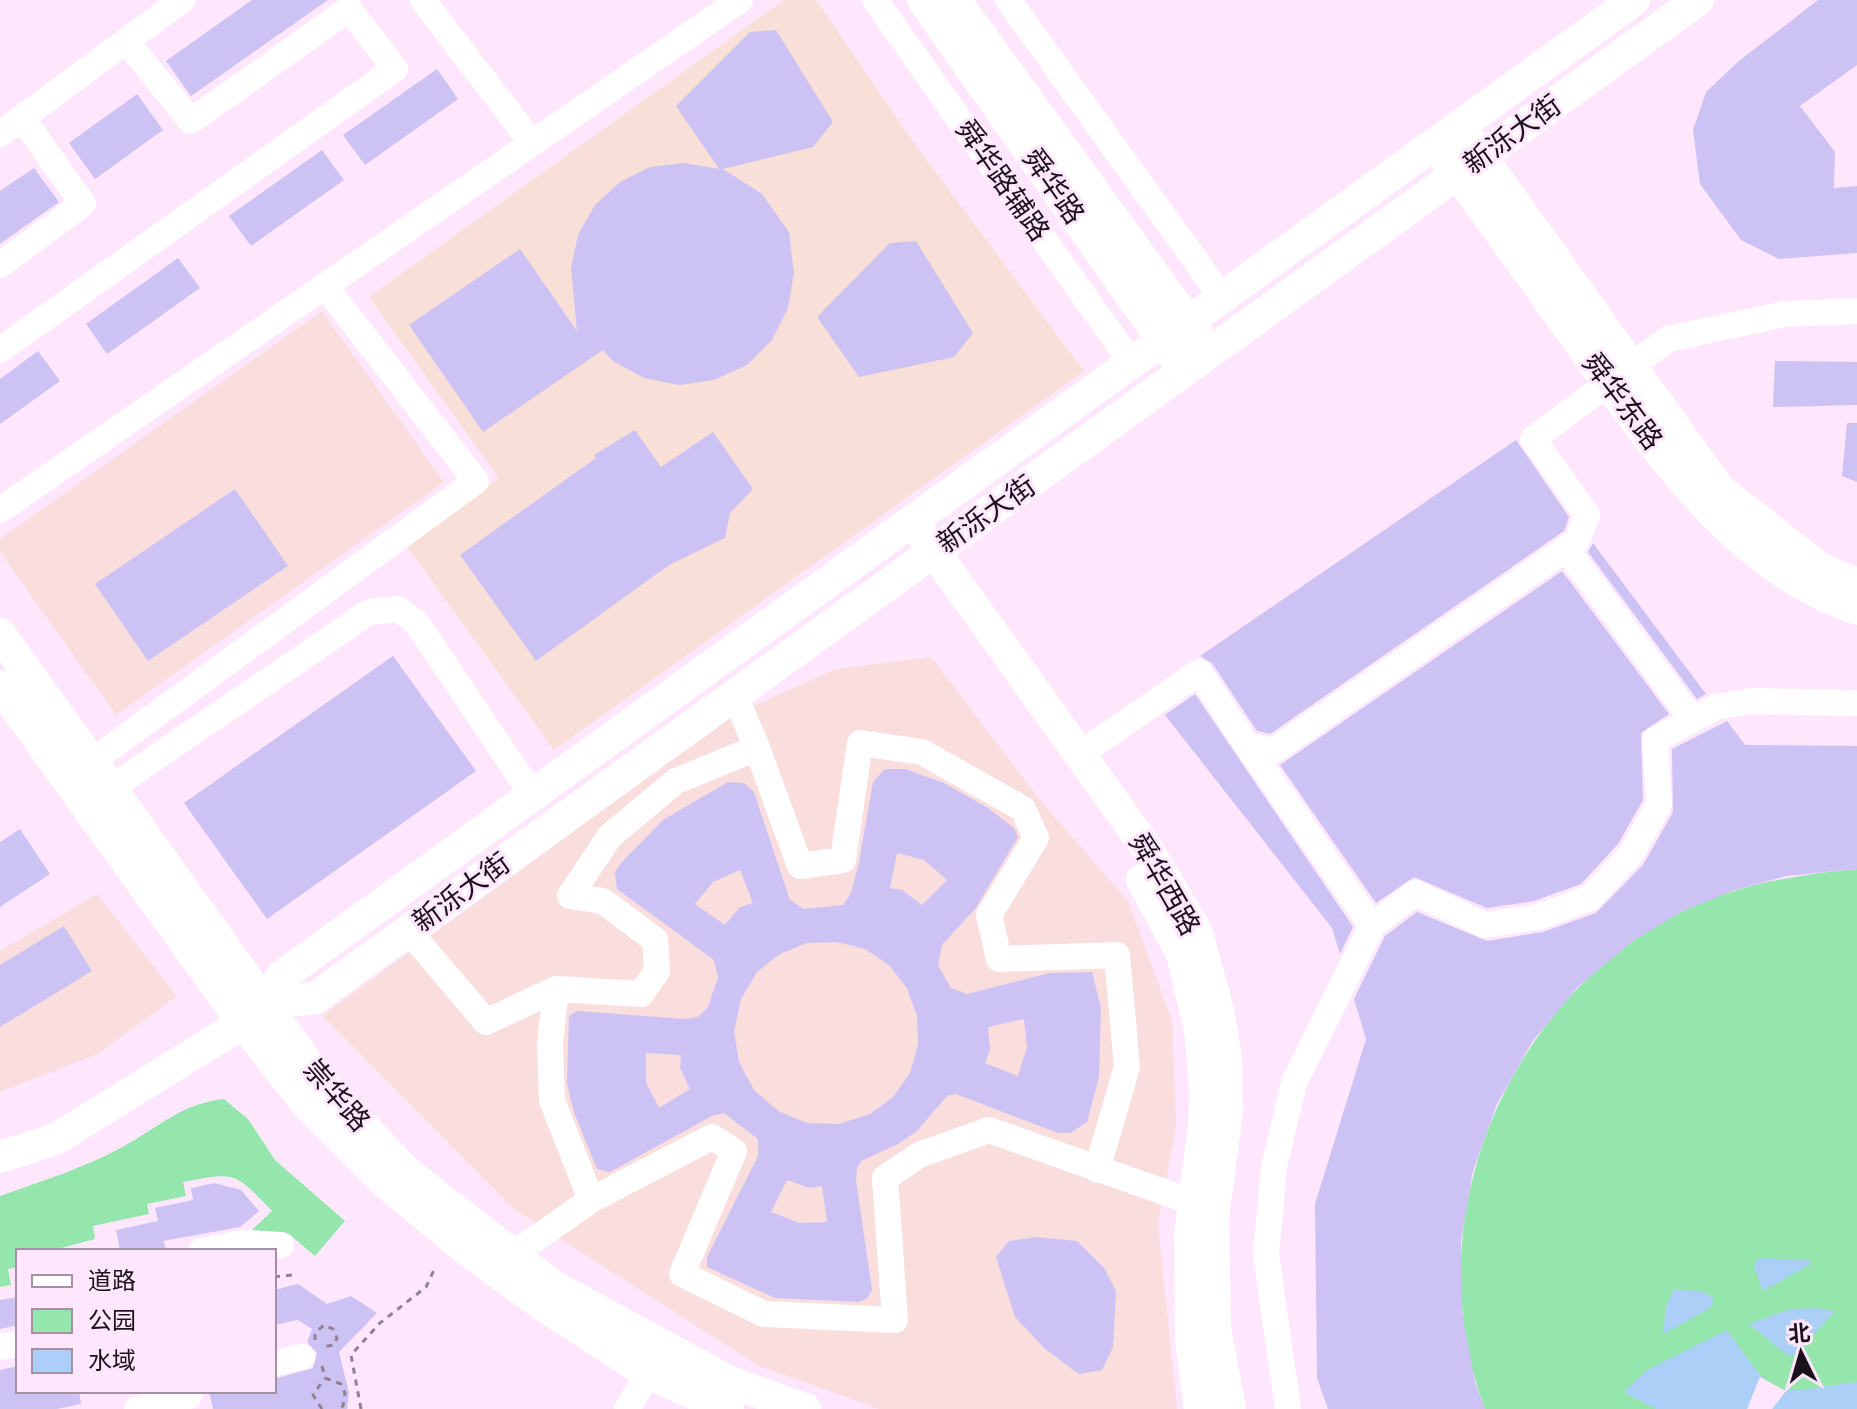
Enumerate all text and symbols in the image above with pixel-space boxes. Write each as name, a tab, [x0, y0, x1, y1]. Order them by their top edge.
street label: 新泺大街	[1456, 87, 1569, 183]
street label: 舜华路辅路	[949, 113, 1057, 247]
street label: 舜华路	[1016, 142, 1092, 230]
street label: 舜华东路	[1573, 345, 1671, 458]
street label: 新泺大街	[930, 467, 1043, 563]
street label: 舜华西路	[1120, 826, 1209, 943]
street label: 新泺大街	[405, 845, 518, 941]
street label: 崇华路	[294, 1051, 378, 1140]
legend	[16, 1249, 276, 1393]
text: 道路	[88, 1265, 136, 1297]
text: 公园	[88, 1305, 136, 1337]
north arrow	[1761, 1313, 1841, 1393]
text: 北	[1787, 1318, 1812, 1350]
text: 水域	[88, 1345, 136, 1377]

